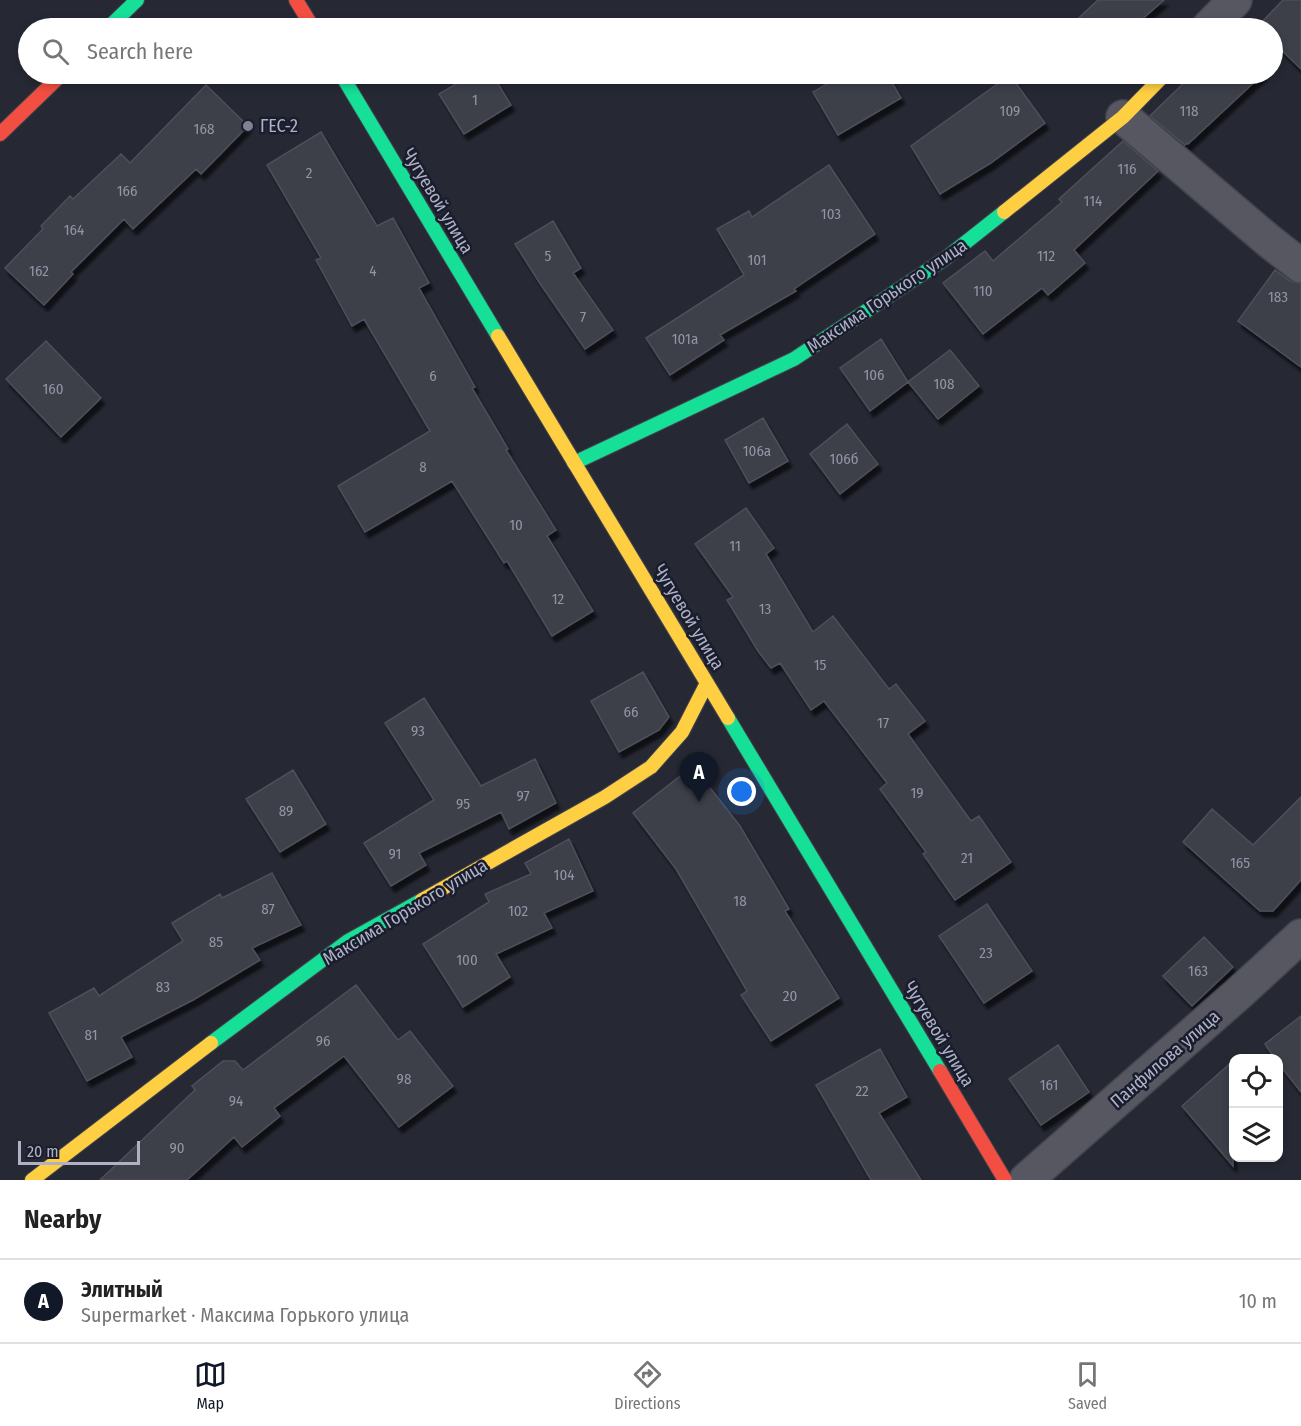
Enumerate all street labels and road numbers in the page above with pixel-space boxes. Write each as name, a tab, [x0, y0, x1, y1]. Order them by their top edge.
street label: Чугуевой улица	[398, 144, 478, 258]
street label: Максима Горького улица	[803, 234, 971, 358]
street label: Чугуевой улица	[649, 560, 729, 674]
street label: Максима Горького улица	[319, 854, 491, 970]
street label: Чугуевой улица	[899, 977, 979, 1091]
street label: Панфилова улица	[1106, 1005, 1224, 1113]

